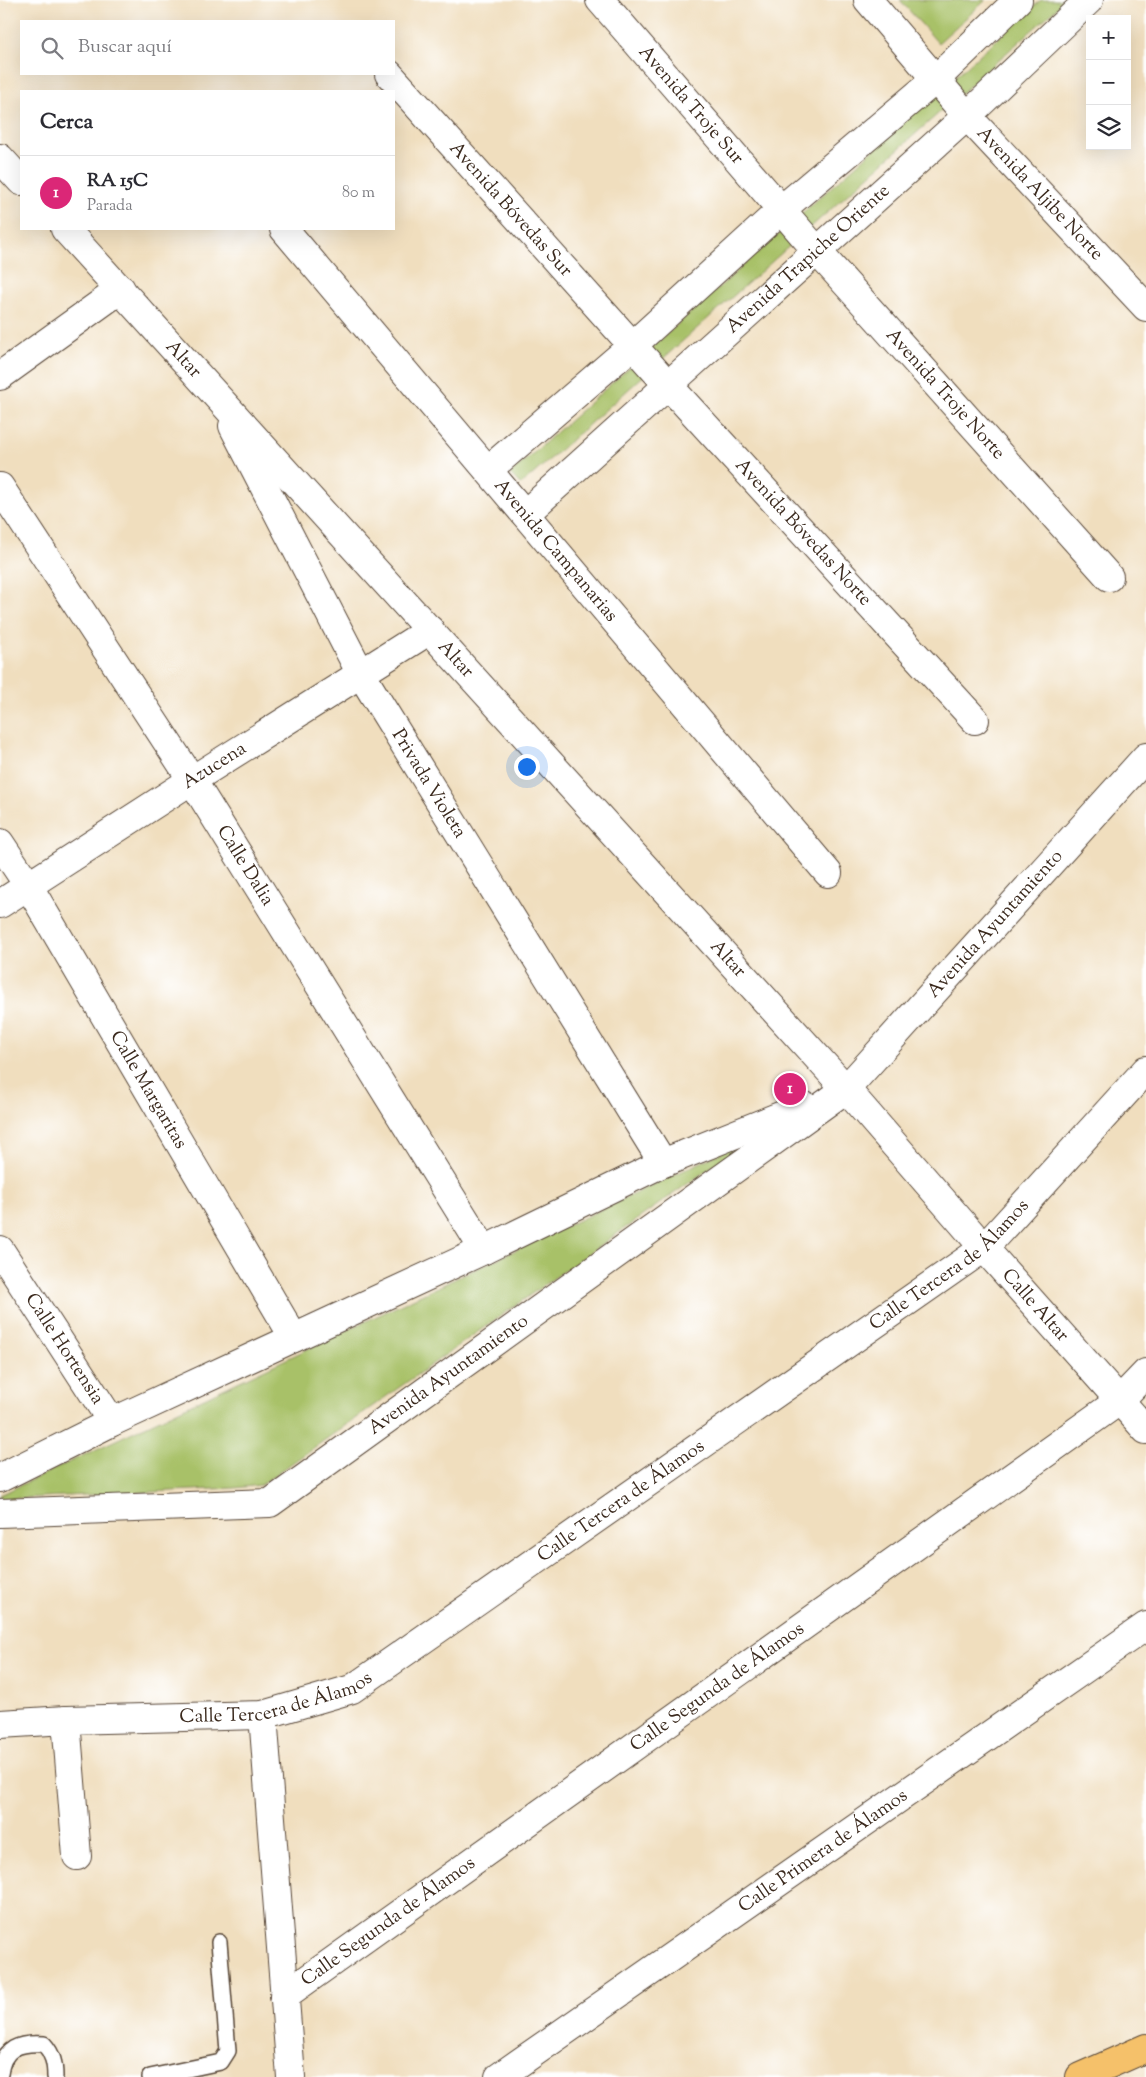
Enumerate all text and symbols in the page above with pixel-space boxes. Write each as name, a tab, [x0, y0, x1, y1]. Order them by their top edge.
map controls	[1086, 15, 1131, 150]
button: +	[1086, 15, 1131, 60]
search box	[20, 20, 395, 75]
icon: search	[38, 34, 66, 62]
text: Buscar aquí	[78, 34, 172, 61]
street label: Avenida Troje Sur	[632, 40, 750, 171]
button: −	[1086, 60, 1131, 105]
button: layers	[1086, 105, 1131, 150]
text: Cerca	[40, 108, 93, 138]
street label: Avenida Aljibe Norte	[970, 121, 1110, 267]
street label: Avenida Bóvedas Sur	[443, 136, 578, 283]
text: RA 15C	[87, 168, 148, 195]
street label: Avenida Trapiche Oriente	[720, 178, 896, 340]
text: 1	[53, 182, 59, 205]
text: 80 m	[342, 182, 375, 205]
text: Parada	[87, 195, 133, 218]
street label: Avenida Troje Norte	[879, 323, 1011, 466]
street label: Altar	[159, 334, 208, 384]
street label: Avenida Bóvedas Norte	[729, 453, 878, 612]
street label: Avenida Campanarias	[487, 473, 624, 628]
street label: Altar	[431, 634, 480, 684]
street label: Privada Violeta	[385, 724, 473, 844]
street label: Azucena	[177, 735, 252, 796]
your location	[514, 754, 540, 780]
street label: Calle Dalia	[210, 820, 281, 911]
street label: Avenida Ayuntamiento	[921, 844, 1069, 1004]
street label: Altar	[704, 934, 752, 984]
street label: Calle Margaritas	[103, 1026, 194, 1154]
pin: 1	[774, 1070, 806, 1108]
street label: Calle Tercera de Álamos	[864, 1193, 1036, 1337]
street label: Calle Altar	[995, 1263, 1075, 1348]
street label: Calle Hortensia	[18, 1288, 111, 1410]
street label: Avenida Ayuntamiento	[363, 1308, 534, 1442]
street label: Calle Tercera de Álamos	[532, 1433, 710, 1569]
street label: Calle Segunda de Álamos	[624, 1616, 810, 1759]
street label: Calle Tercera de Álamos	[179, 1665, 378, 1731]
street label: Calle Primera de Álamos	[733, 1783, 913, 1920]
street label: Calle Segunda de Álamos	[295, 1850, 481, 1993]

